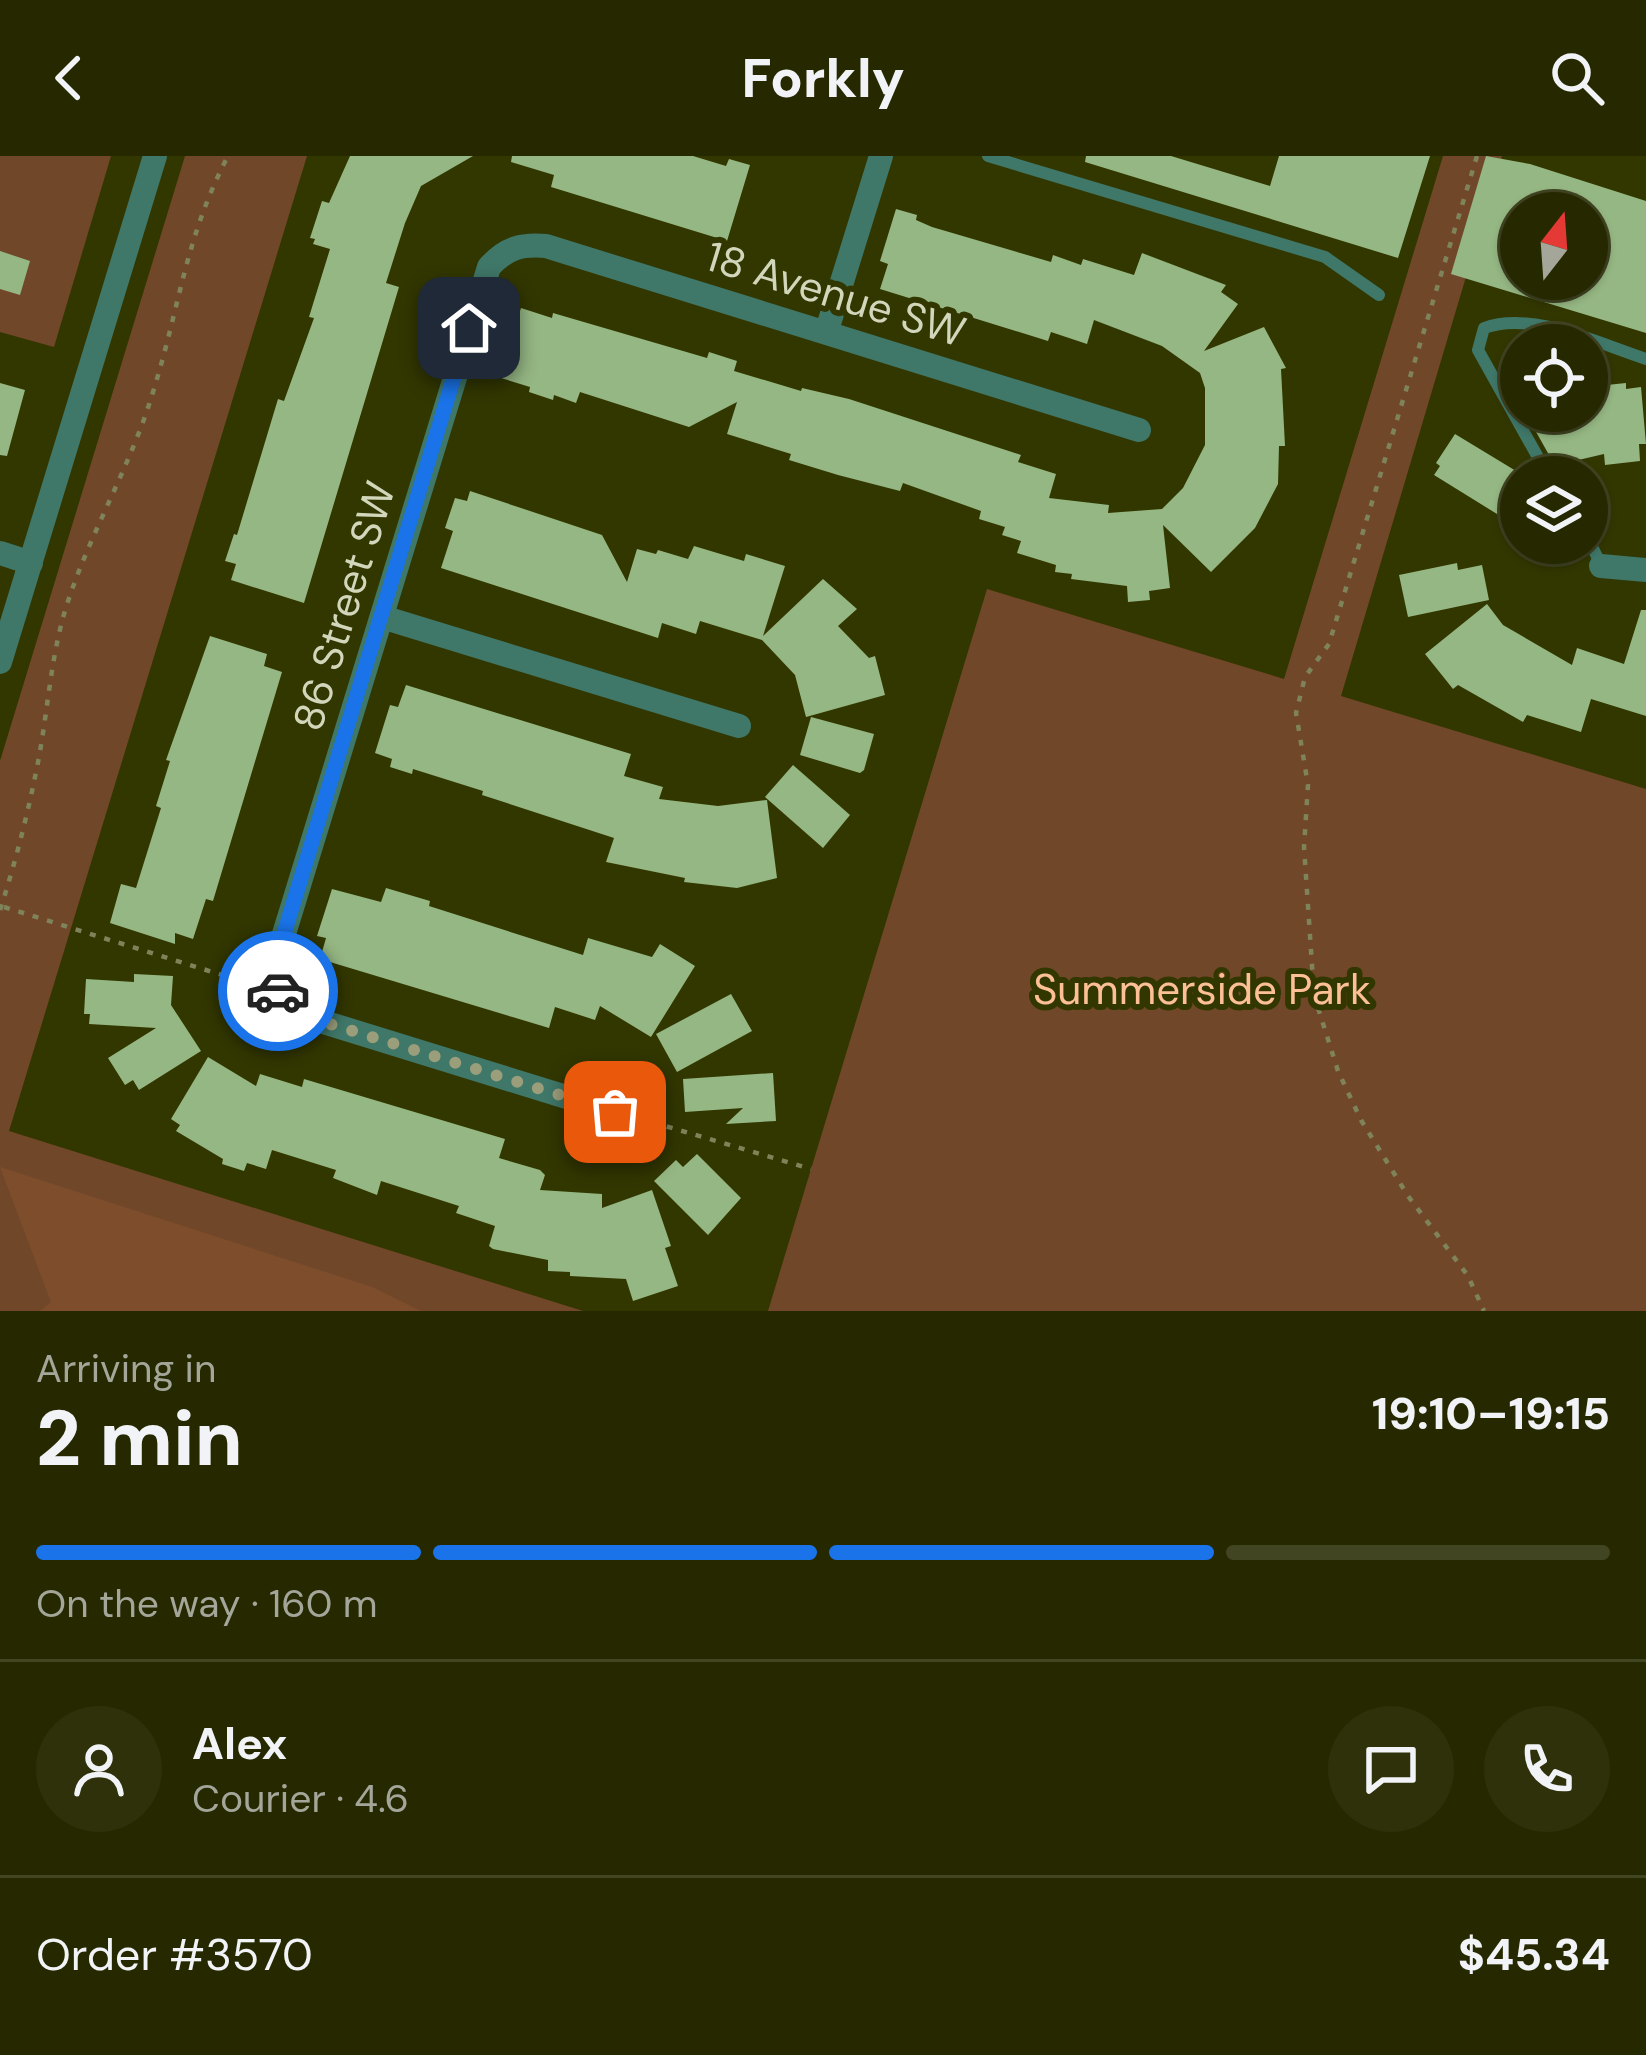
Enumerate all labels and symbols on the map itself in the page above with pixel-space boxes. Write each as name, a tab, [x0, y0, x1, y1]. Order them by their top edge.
north arrow	[1500, 192, 1608, 300]
street label: 18 Avenue SW	[700, 229, 972, 359]
pin	[418, 277, 520, 379]
street label: 86 Street SW	[280, 475, 408, 737]
courier	[218, 931, 338, 1051]
park label: Summerside Park	[1033, 962, 1371, 1017]
pin	[564, 1061, 666, 1163]

